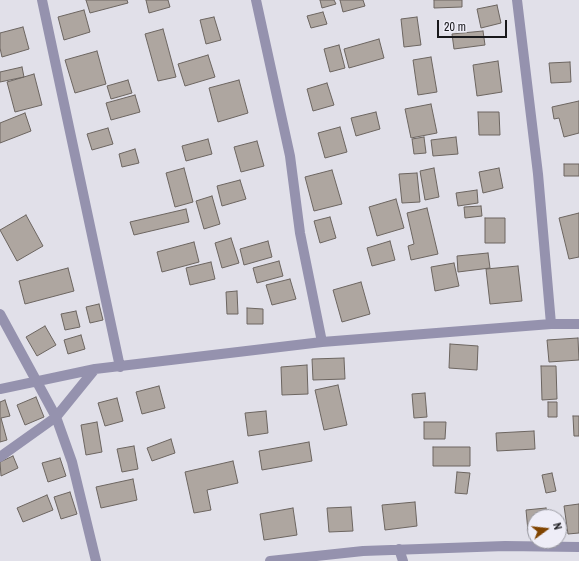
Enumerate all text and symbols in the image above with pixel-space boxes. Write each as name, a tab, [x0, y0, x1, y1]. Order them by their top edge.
scale bar	[439, 12, 509, 38]
text: 20 m	[444, 19, 466, 35]
north arrow	[527, 509, 567, 549]
text: N	[550, 521, 565, 531]

